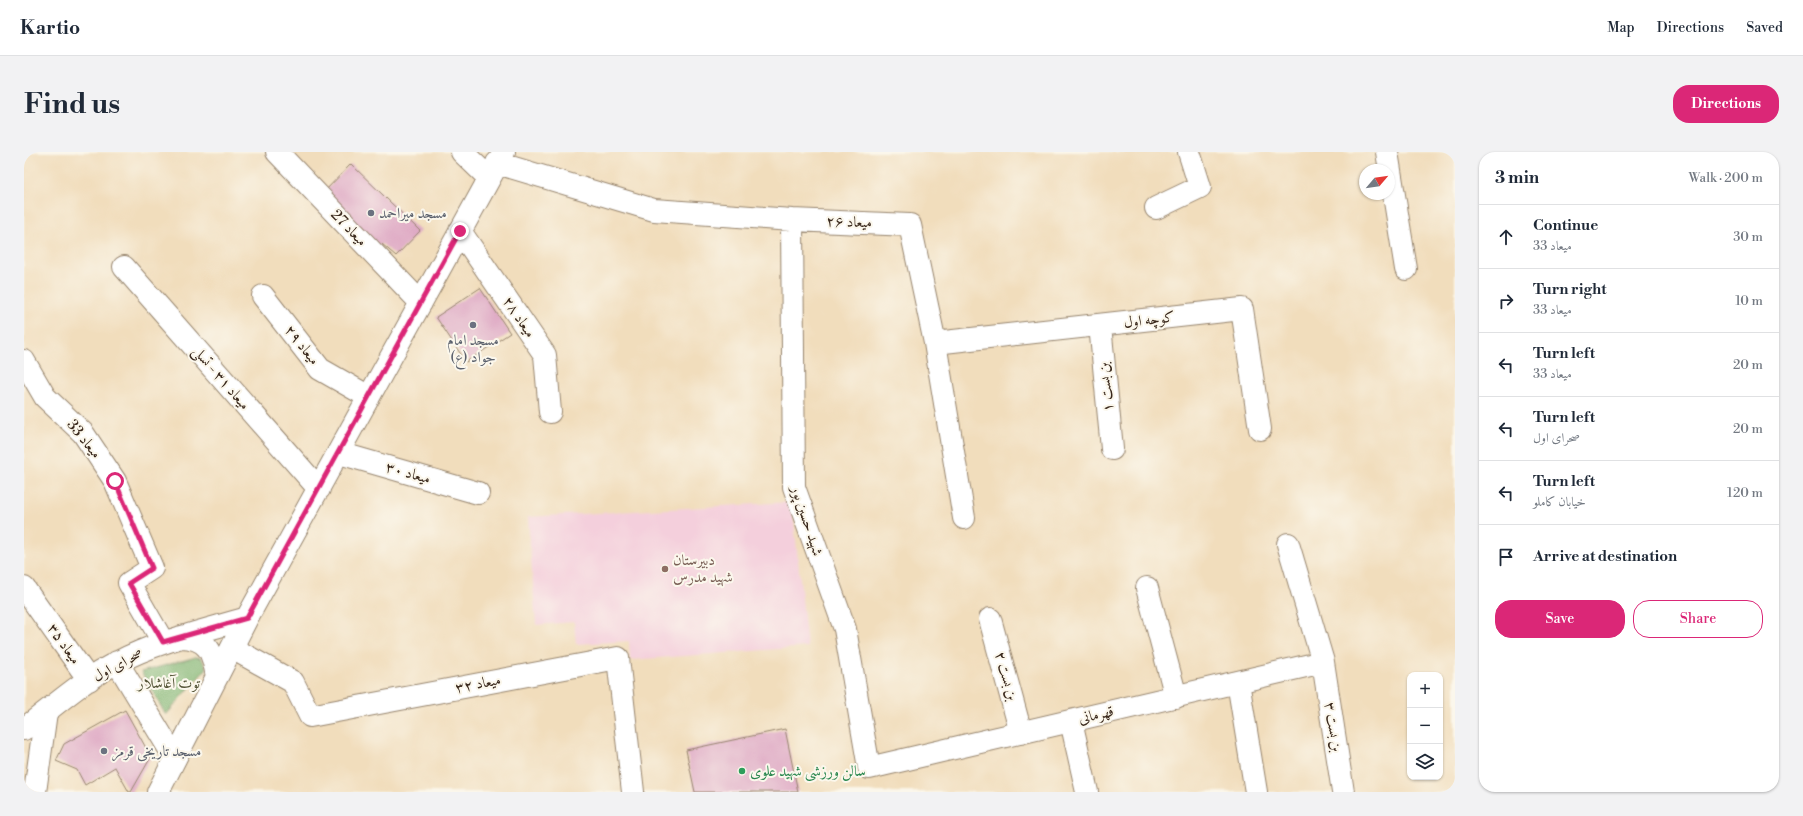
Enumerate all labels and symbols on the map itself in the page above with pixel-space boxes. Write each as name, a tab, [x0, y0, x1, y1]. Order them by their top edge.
north arrow	[1359, 164, 1395, 200]
place label: مسجد میراحمد	[379, 204, 447, 223]
street label: میعاد 27	[327, 205, 371, 251]
marker: مسجد میراحمد	[366, 208, 376, 218]
street label: میعاد ۲۶	[826, 212, 872, 232]
route end	[451, 222, 469, 240]
street label: میعاد ۲۸	[498, 293, 540, 341]
street label: کوچه اول	[1122, 307, 1176, 334]
marker: مسجد امام جواد (ع)	[468, 320, 478, 330]
street label: میعاد ۲۹	[280, 321, 324, 369]
place label: مسجد امام جواد (ع)	[447, 331, 499, 370]
street label: میعاد ۳۱ - تسلی	[187, 342, 254, 415]
street label: بن بست ۱	[1094, 361, 1118, 413]
street label: میعاد 33	[63, 416, 105, 462]
street label: میعاد ۳۰	[383, 458, 433, 488]
route start	[106, 472, 124, 490]
street label: شهید حسین پور	[785, 482, 827, 559]
place label: دبیرستان شهید مدرس	[673, 551, 733, 587]
marker: دبیرستان شهید مدرس	[660, 564, 670, 574]
street label: میعاد ۳۵	[43, 620, 85, 668]
street label: صحرای اول	[90, 644, 146, 686]
street label: بن بست ۲	[990, 649, 1022, 703]
street label: میعاد ۳۲	[454, 670, 502, 698]
park label: توت آغاشلار	[136, 674, 200, 693]
street label: بن بست ۳	[1320, 701, 1346, 753]
street label: قهرمانی	[1076, 702, 1116, 728]
place label: مسجد تاریخی قرمز	[112, 742, 201, 762]
marker: مسجد تاریخی قرمز	[99, 746, 109, 756]
place label: سالن ورزشی شهید علوی	[750, 762, 866, 782]
marker: سالن ورزشی شهید علوی	[737, 766, 747, 776]

